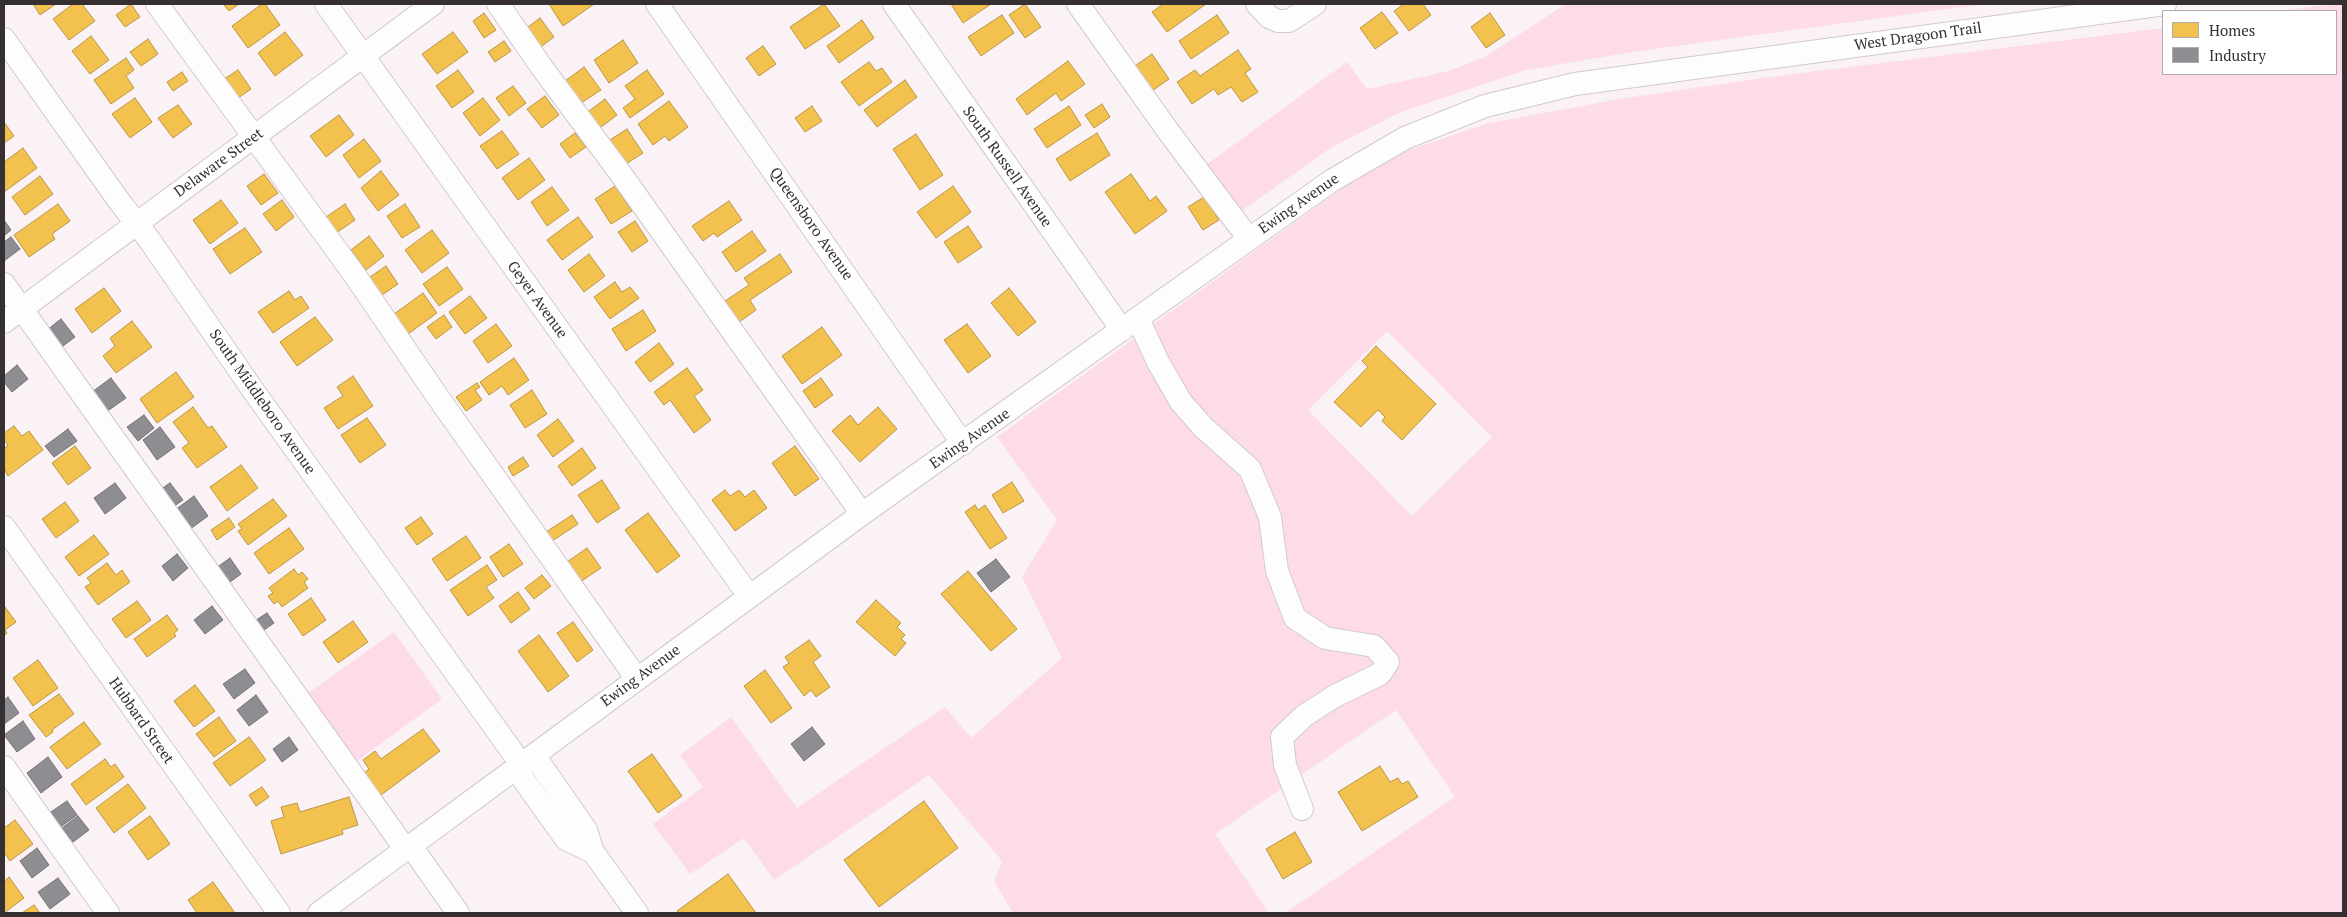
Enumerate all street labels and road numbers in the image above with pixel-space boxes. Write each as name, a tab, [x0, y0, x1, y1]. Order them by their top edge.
street label: West Dragoon Trail	[1853, 19, 1983, 55]
street label: South Russell Avenue	[958, 103, 1056, 231]
street label: Delaware Street	[171, 125, 267, 201]
street label: Queensboro Avenue	[765, 164, 857, 284]
street label: Ewing Avenue	[1255, 170, 1343, 238]
street label: Geyer Avenue	[503, 258, 571, 342]
street label: South Middleboro Avenue	[205, 326, 319, 478]
street label: Ewing Avenue	[926, 405, 1014, 473]
street label: Ewing Avenue	[598, 641, 684, 711]
street label: Hubbard Street	[105, 674, 177, 768]

